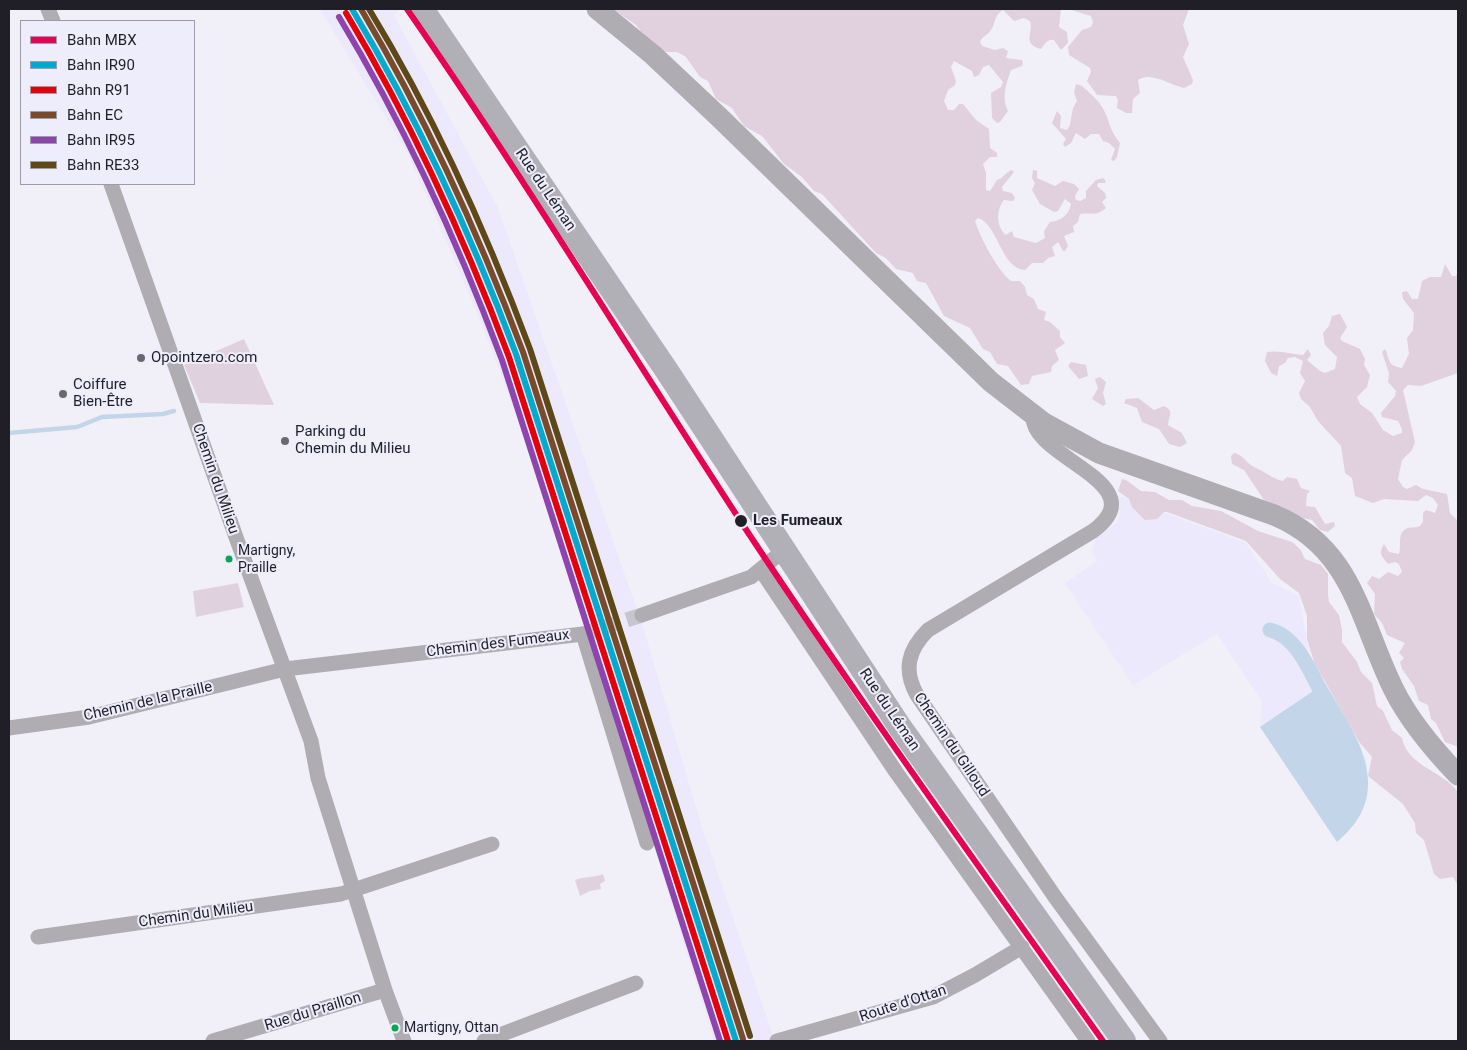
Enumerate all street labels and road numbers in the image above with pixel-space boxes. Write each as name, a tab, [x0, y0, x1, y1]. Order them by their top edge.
street label: Rue du Léman	[511, 145, 579, 235]
street label: Chemin du Milieu	[188, 421, 242, 537]
street label: Chemin des Fumeaux	[425, 626, 571, 662]
street label: Rue du Léman	[855, 665, 923, 755]
street label: Chemin de la Praille	[82, 678, 214, 726]
street label: Chemin du Gilloud	[910, 690, 992, 800]
street label: Chemin du Milieu	[138, 898, 254, 932]
street label: Route d'Ottan	[857, 981, 949, 1027]
street label: Rue du Praillon	[263, 989, 363, 1035]

